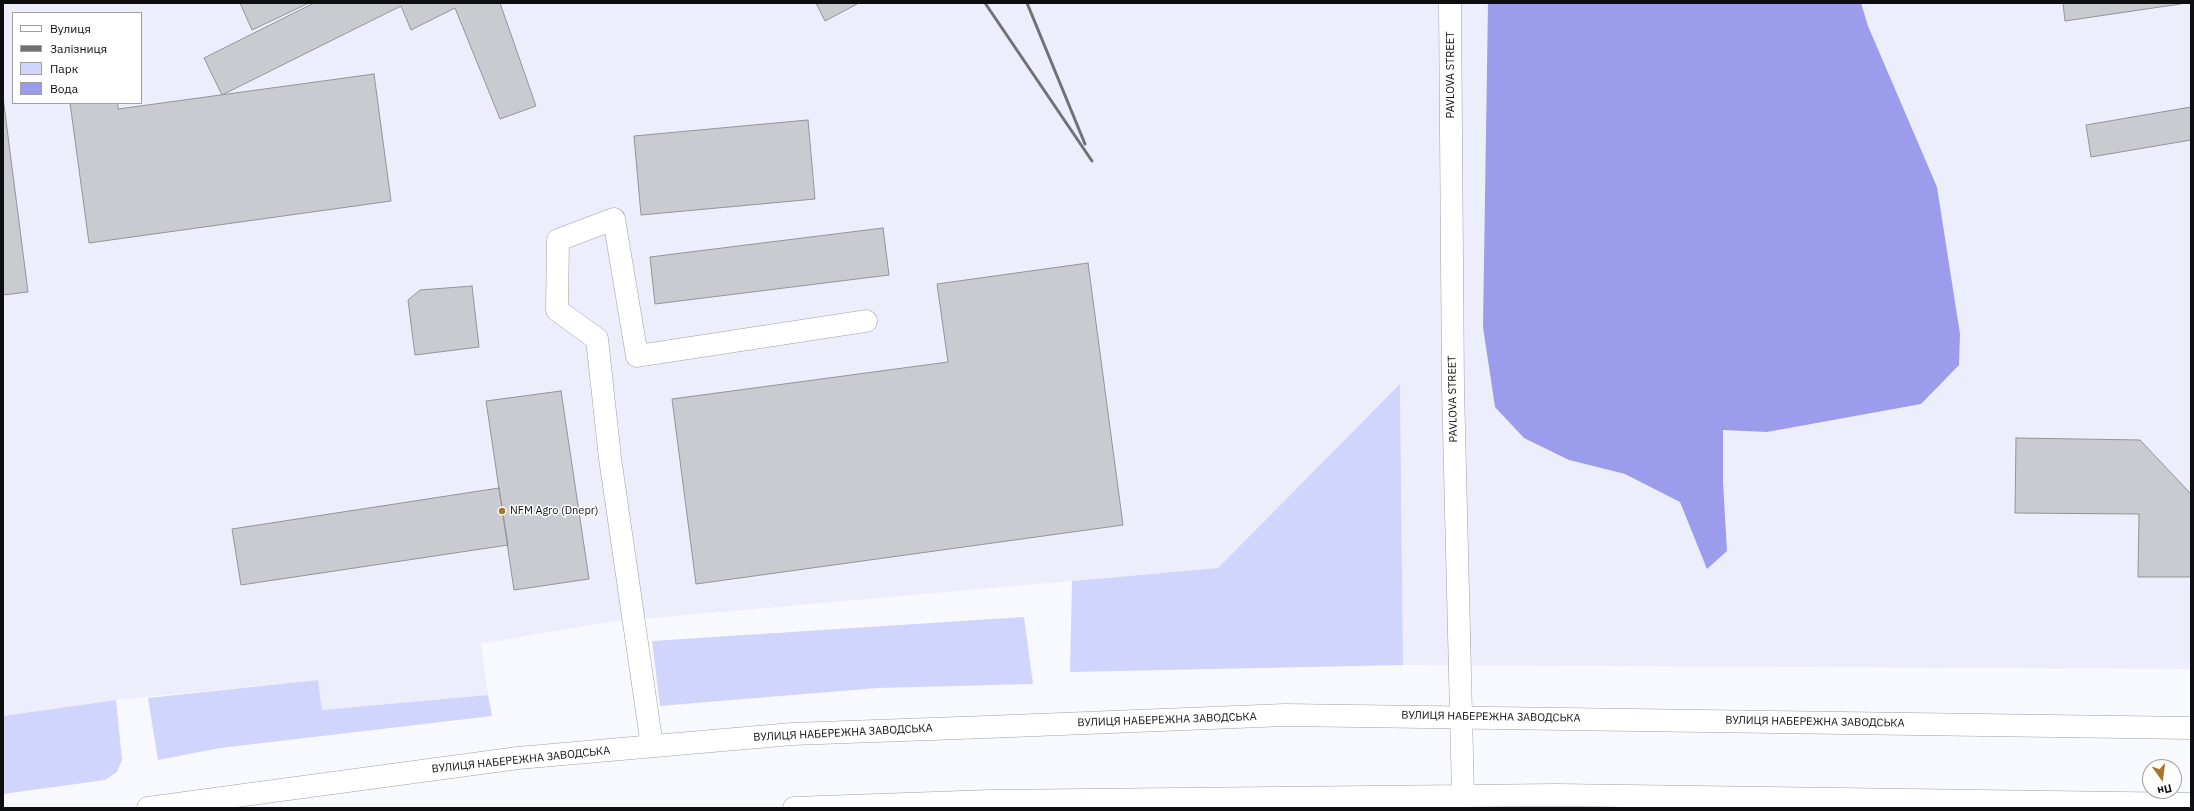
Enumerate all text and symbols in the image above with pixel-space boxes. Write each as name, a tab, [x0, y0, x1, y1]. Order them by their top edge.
legend	[12, 12, 142, 104]
text: Вулиця	[50, 21, 91, 36]
street label: PAVLOVA STREET	[1444, 32, 1458, 118]
text: Залізниця	[50, 41, 107, 56]
text: Парк	[50, 61, 78, 76]
text: Вода	[50, 81, 78, 96]
street label: PAVLOVA STREET	[1446, 355, 1460, 443]
place label: NFM Agro (Dnepr)	[510, 504, 599, 518]
marker: NFM Agro (Dnepr)	[497, 506, 507, 516]
street label: ВУЛИЦЯ НАБЕРЕЖНА ЗАВОДСЬКА	[1401, 709, 1581, 725]
street label: ВУЛИЦЯ НАБЕРЕЖНА ЗАВОДСЬКА	[1077, 710, 1257, 730]
street label: ВУЛИЦЯ НАБЕРЕЖНА ЗАВОДСЬКА	[1725, 714, 1905, 730]
street label: ВУЛИЦЯ НАБЕРЕЖНА ЗАВОДСЬКА	[753, 722, 933, 744]
street label: ВУЛИЦЯ НАБЕРЕЖНА ЗАВОДСЬКА	[431, 744, 611, 776]
north arrow	[2142, 759, 2182, 799]
text: Пн	[2156, 781, 2173, 798]

